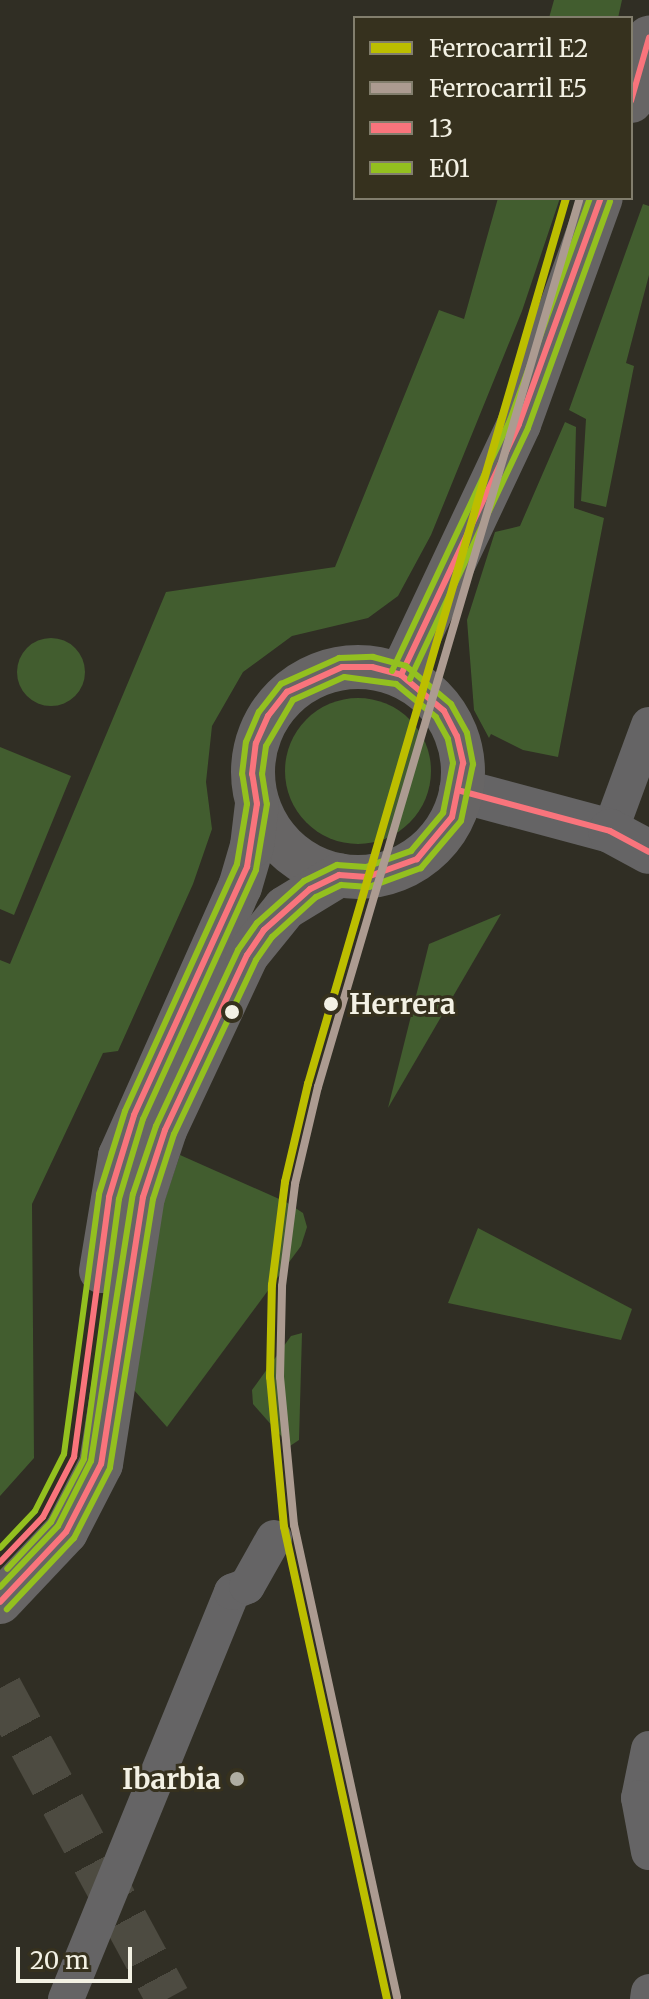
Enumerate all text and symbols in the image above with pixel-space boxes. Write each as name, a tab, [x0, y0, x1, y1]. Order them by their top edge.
legend	[353, 16, 633, 200]
text: Ferrocarril E2	[429, 33, 588, 64]
text: Ferrocarril E5	[429, 73, 587, 104]
text: 13	[429, 113, 453, 144]
text: E01	[429, 153, 470, 184]
place label: Herrera	[349, 987, 456, 1021]
marker: Herrera	[320, 993, 342, 1015]
unlabelled marker	[224, 1004, 240, 1020]
place label: Ibarbia	[122, 1762, 221, 1796]
marker: Ibarbia	[228, 1770, 246, 1788]
scale bar	[20, 1931, 136, 1981]
text: 20 m	[30, 1945, 89, 1976]

